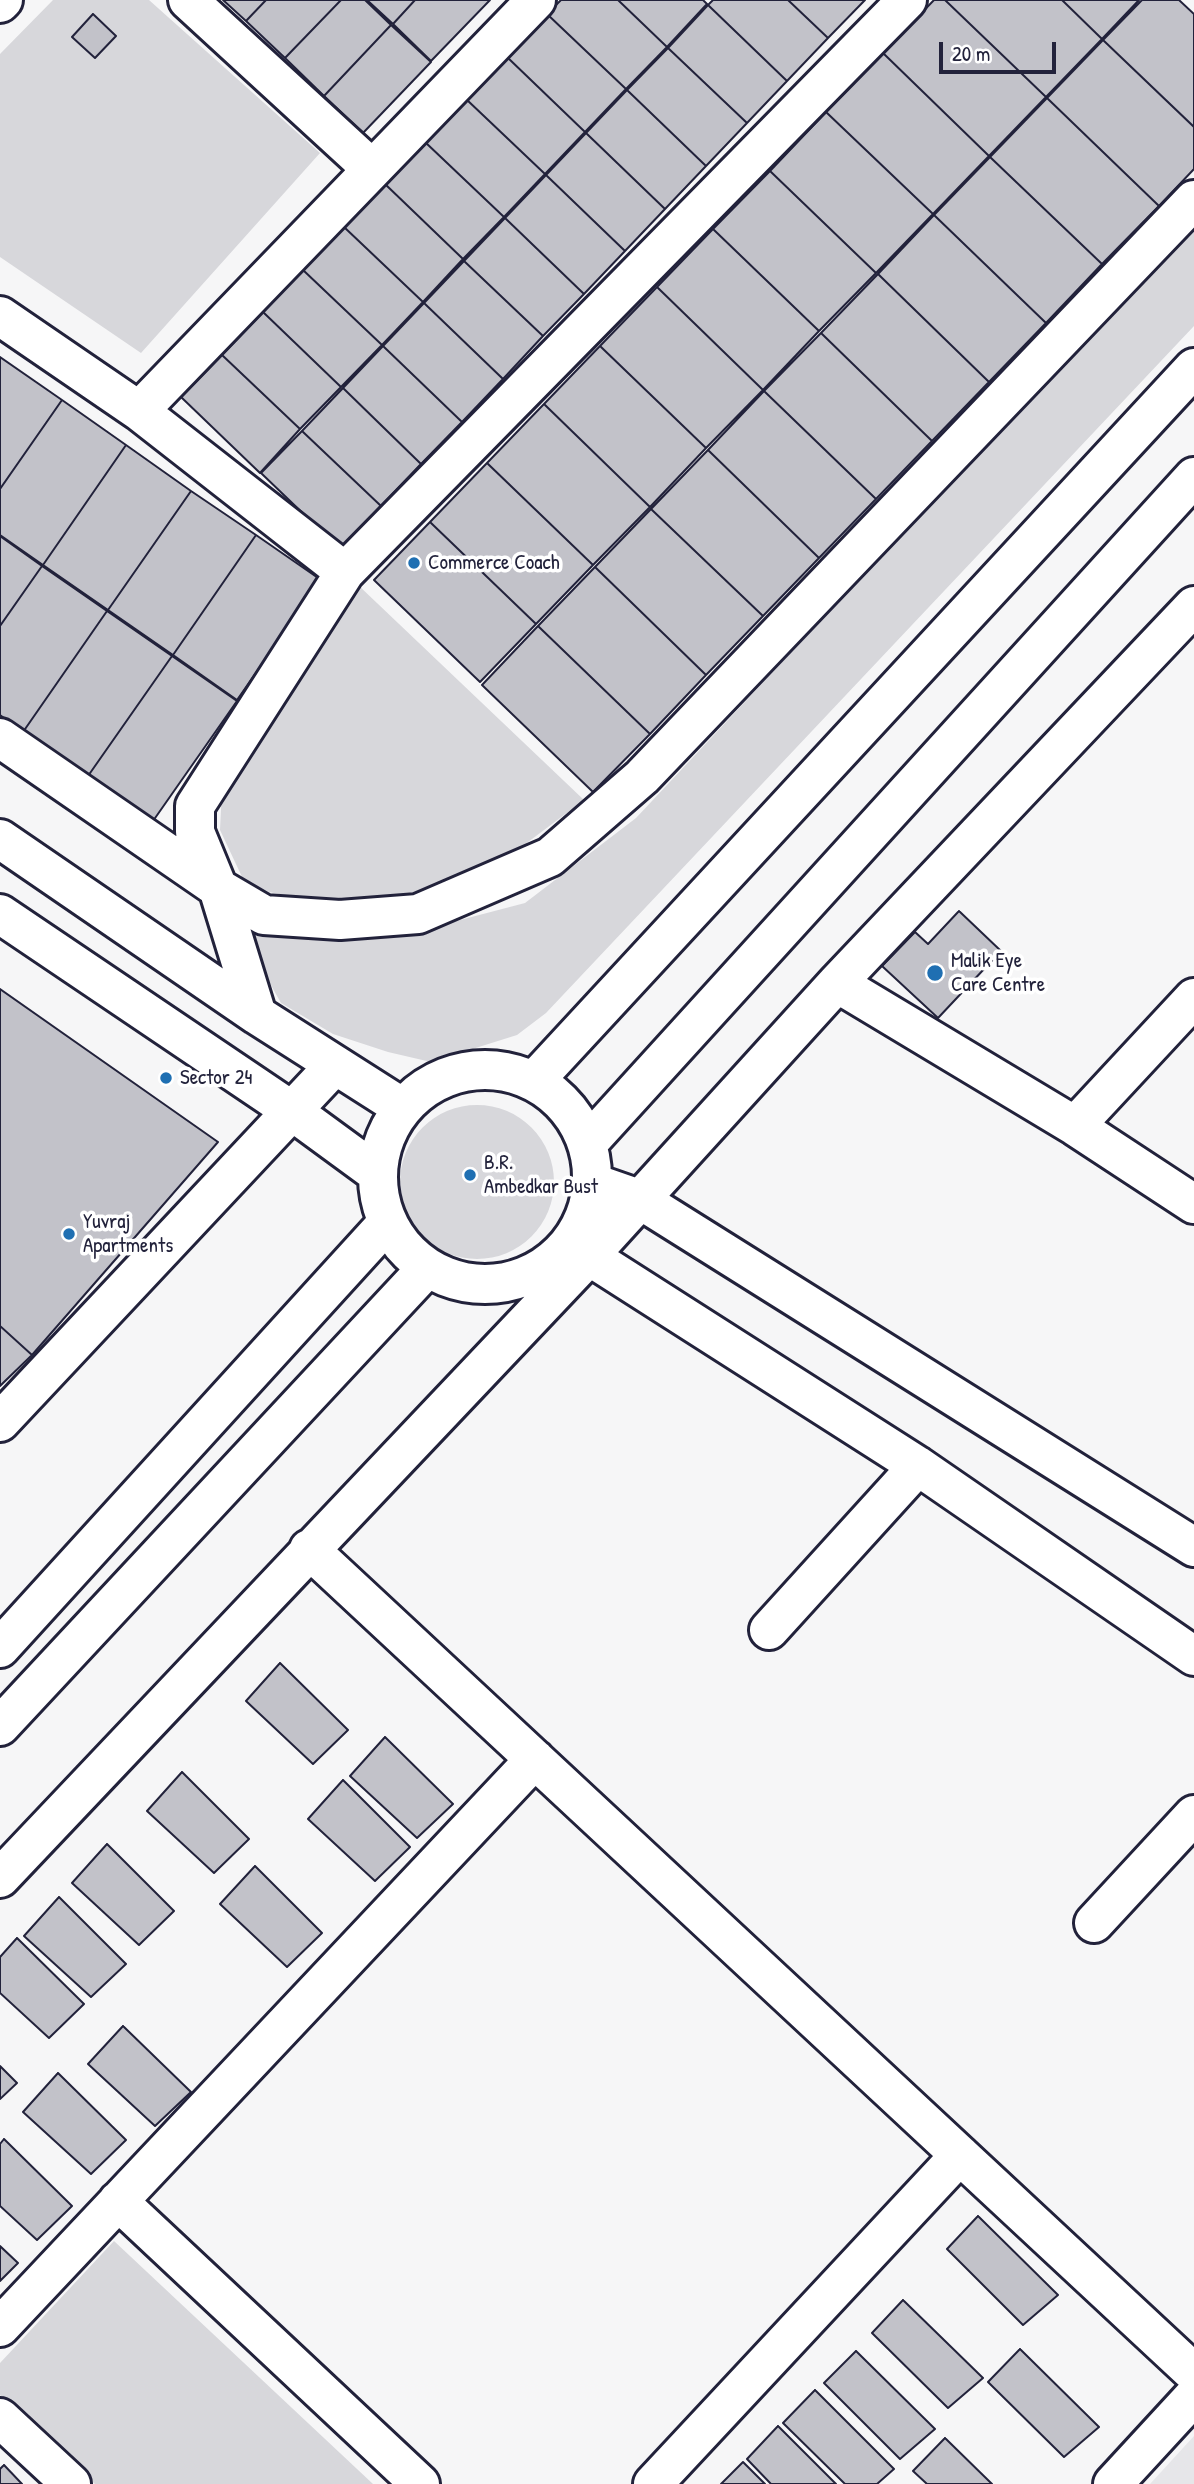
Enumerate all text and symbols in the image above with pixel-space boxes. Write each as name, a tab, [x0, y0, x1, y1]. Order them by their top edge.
scale bar	[942, 28, 1059, 72]
text: 20 m	[952, 39, 990, 68]
place label: Commerce Coach	[428, 550, 559, 576]
marker: Commerce Coach	[406, 555, 422, 571]
place label: Malik Eye Care Centre	[951, 948, 1045, 998]
marker: Malik Eye Care Centre	[925, 963, 945, 983]
place label: Sector 24	[180, 1065, 252, 1091]
marker: Sector 24	[158, 1070, 174, 1086]
place label: B.R. Ambedkar Bust	[484, 1150, 598, 1200]
marker: B.R. Ambedkar Bust	[462, 1167, 478, 1183]
place label: Yuvraj Apartments	[83, 1209, 173, 1259]
marker: Yuvraj Apartments	[61, 1226, 77, 1242]

